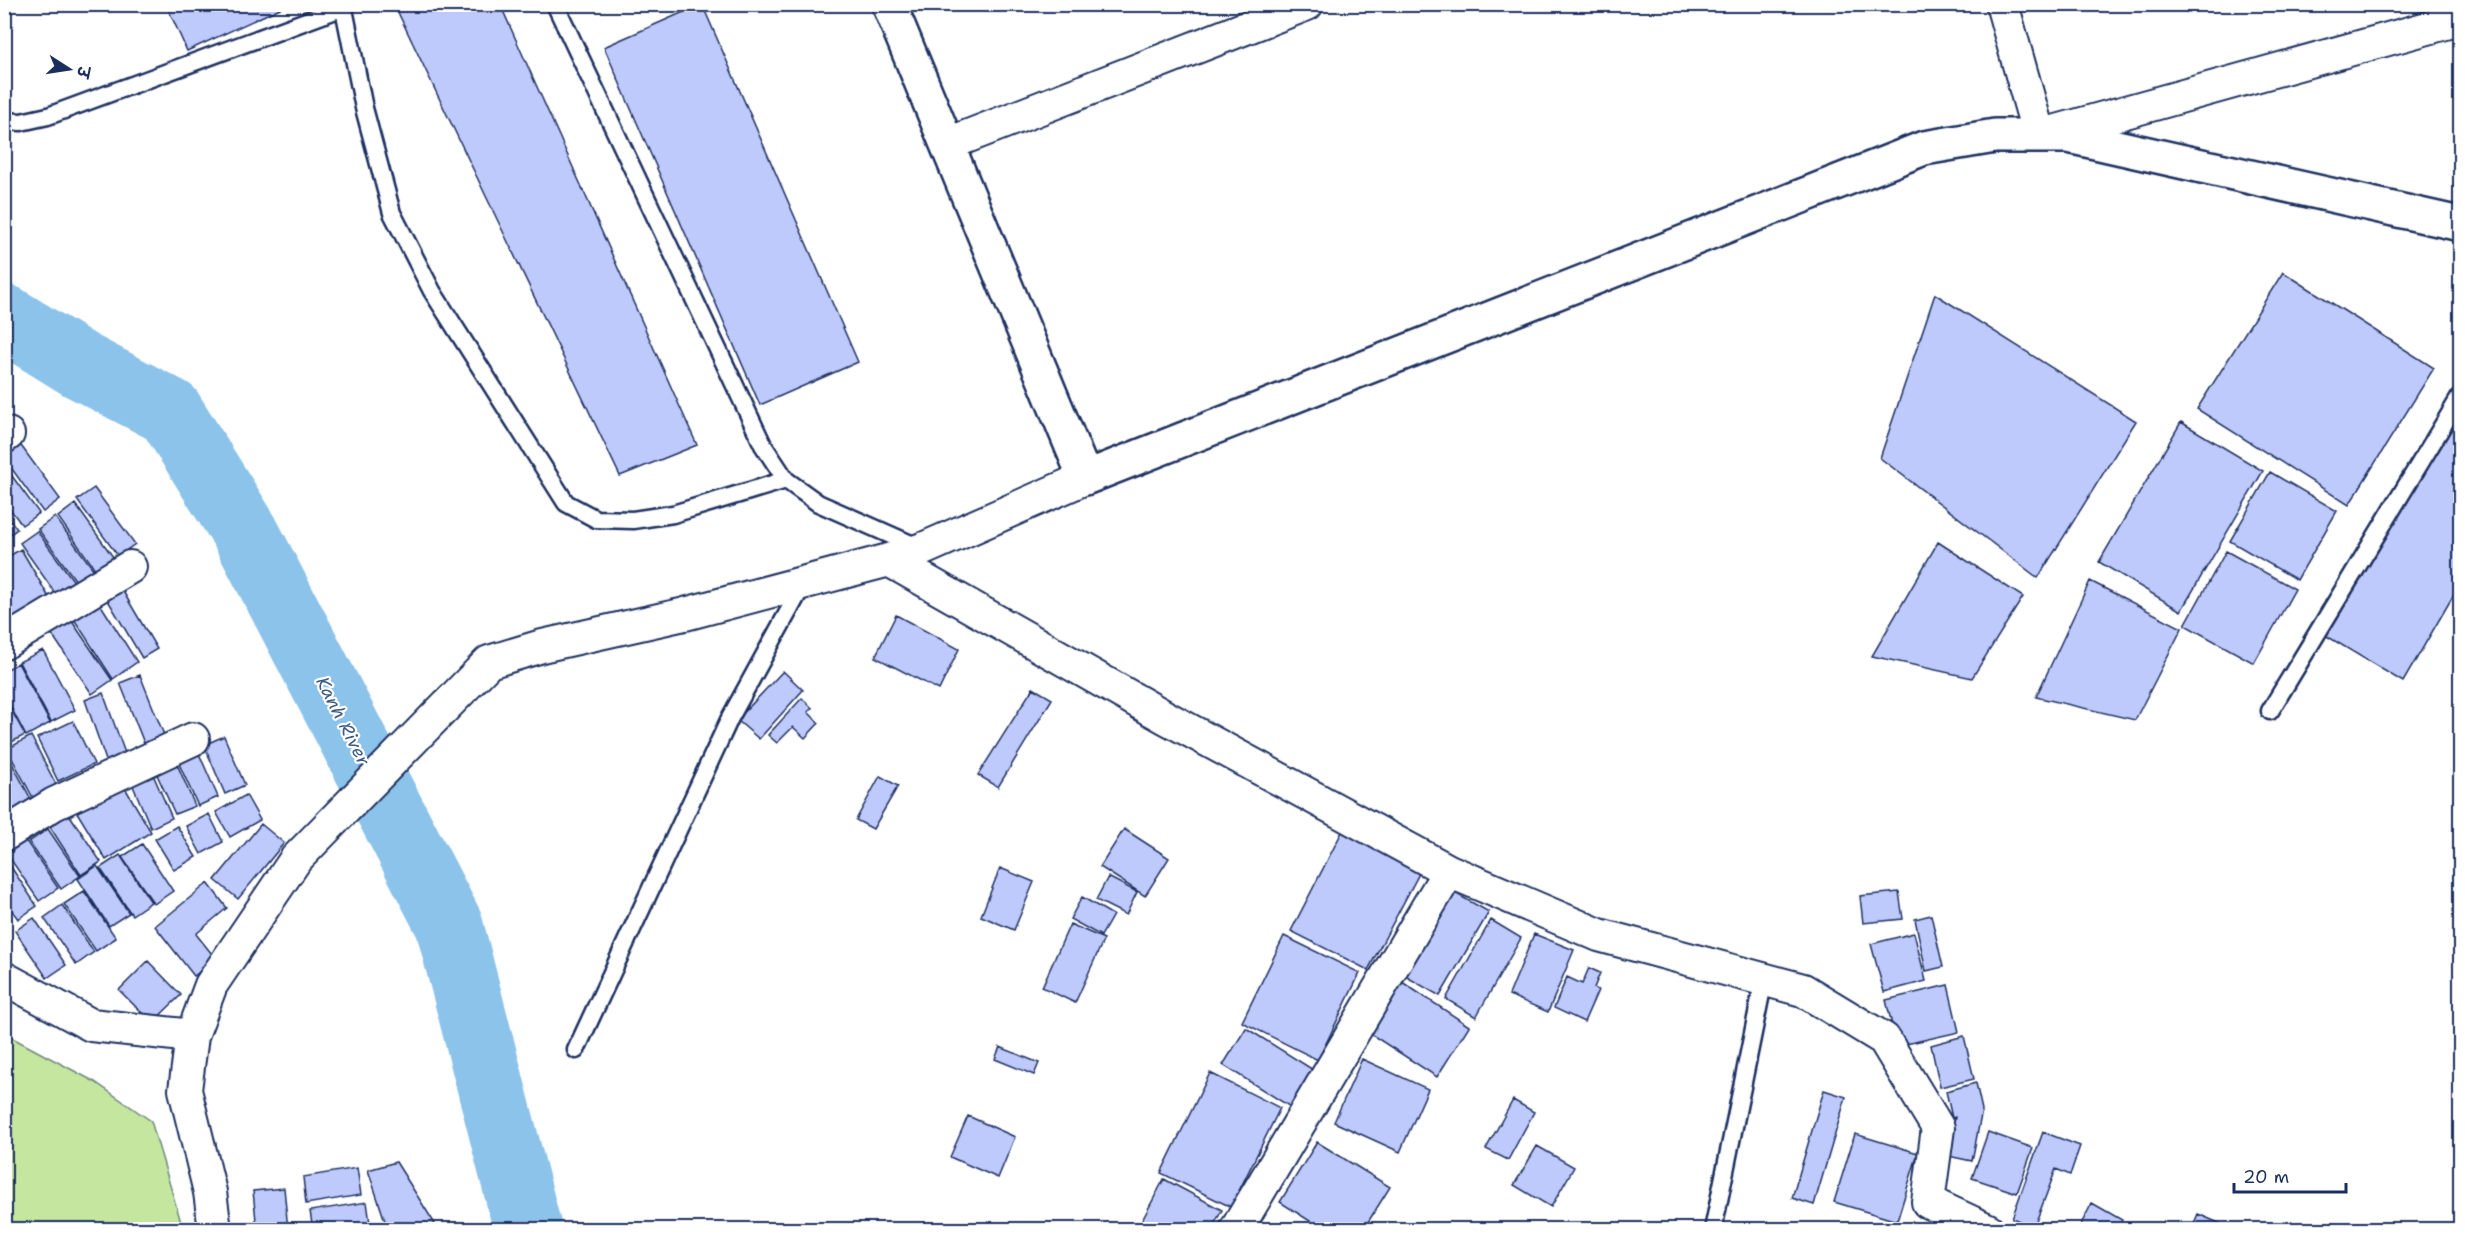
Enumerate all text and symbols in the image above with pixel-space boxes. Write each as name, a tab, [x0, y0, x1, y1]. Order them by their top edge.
north arrow	[39, 39, 99, 99]
text: उ	[72, 63, 95, 81]
water label: Kanh River	[310, 672, 376, 770]
scale bar	[2234, 1156, 2346, 1194]
text: 20 m	[2243, 1165, 2289, 1189]

